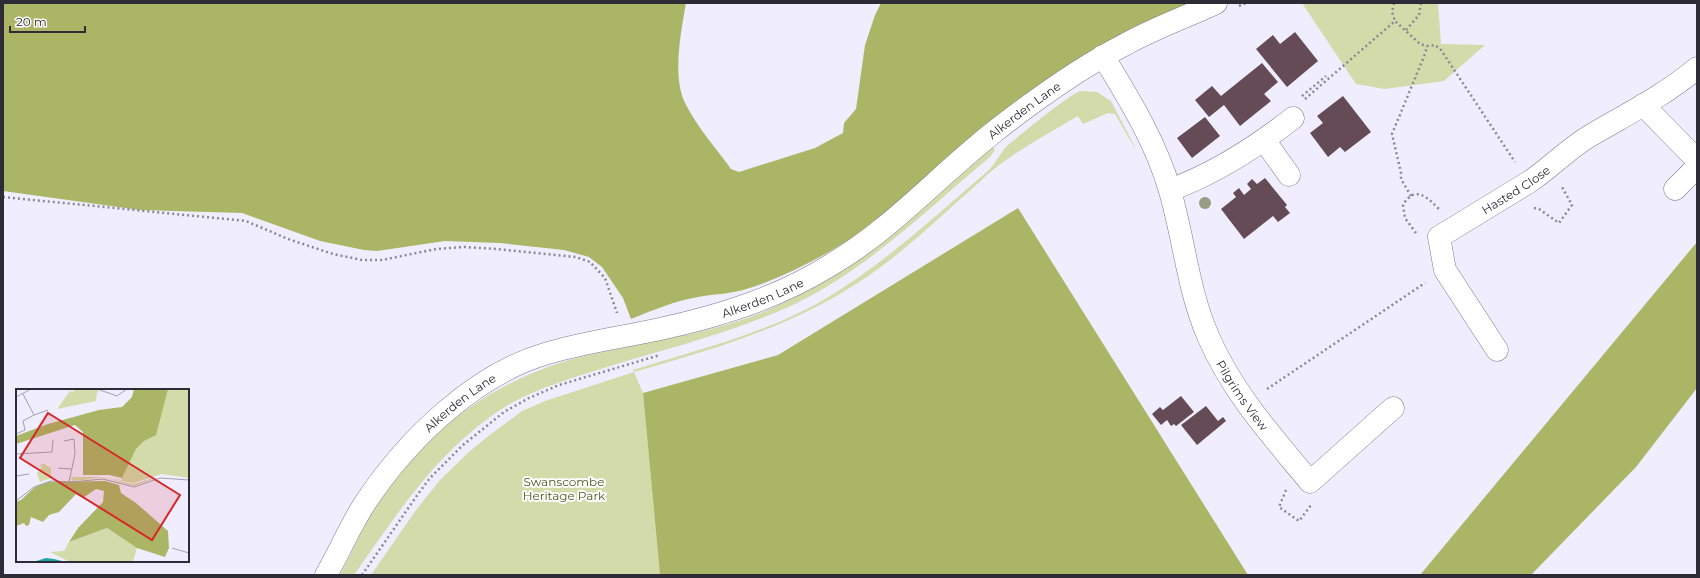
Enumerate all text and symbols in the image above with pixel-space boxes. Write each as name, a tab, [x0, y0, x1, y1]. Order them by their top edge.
scale bar	[10, 8, 85, 34]
text: 20 m	[16, 14, 47, 29]
street label: Alkerden Lane	[984, 78, 1063, 142]
street label: Hasted Close	[1479, 162, 1553, 217]
street label: Alkerden Lane	[720, 274, 806, 320]
street label: Pilgrims View	[1213, 357, 1272, 434]
street label: Alkerden Lane	[421, 370, 498, 435]
inset map	[16, 389, 189, 562]
park label: Swanscombe Heritage Park	[523, 474, 606, 503]

